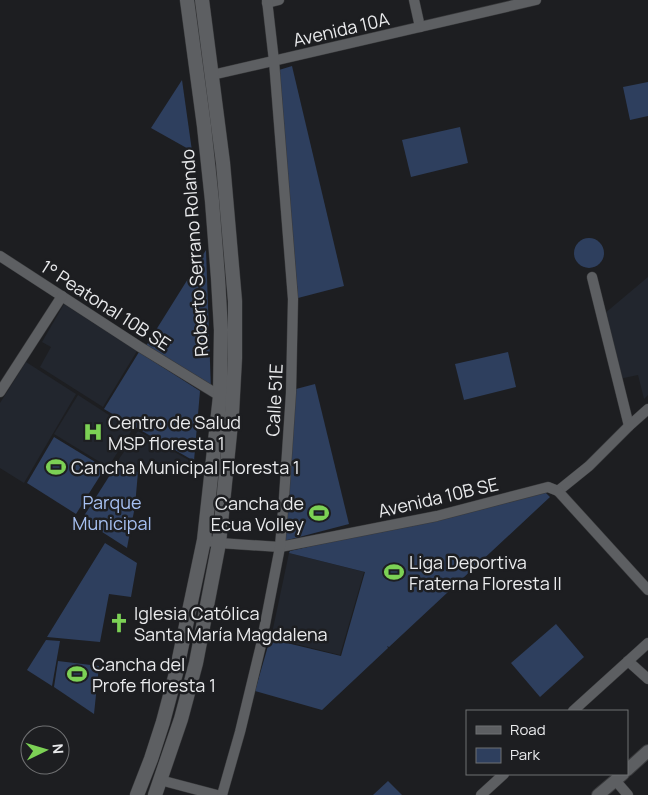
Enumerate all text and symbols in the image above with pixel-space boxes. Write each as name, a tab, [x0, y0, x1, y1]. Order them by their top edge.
street label: Avenida 10A	[290, 6, 392, 52]
street label: Roberto Serrano Rolando	[175, 148, 213, 358]
street label: 1° Peatonal 10B SE	[37, 254, 175, 356]
street label: Calle 51E	[260, 363, 288, 437]
place label: Centro de Salud MSP floresta 1	[108, 410, 241, 455]
hospital icon: Centro de Salud MSP floresta 1	[82, 421, 104, 443]
place label: Cancha Municipal Floresta 1	[71, 455, 300, 479]
sports icon: Cancha Municipal Floresta 1	[45, 456, 67, 478]
street label: Avenida 10B SE	[375, 471, 501, 523]
park label: Parque Municipal	[72, 490, 152, 535]
place label: Cancha de Ecua Volley	[211, 491, 305, 536]
sports icon: Cancha de Ecua Volley	[308, 502, 330, 524]
place label: Liga Deportiva Fraterna Floresta II	[409, 550, 562, 595]
sports icon: Liga Deportiva Fraterna Floresta II	[383, 561, 405, 583]
place label: Iglesia Católica Santa María Magdalena	[134, 601, 328, 646]
church icon: Iglesia Católica Santa María Magdalena	[108, 612, 130, 634]
place label: Cancha del Profe floresta 1	[92, 652, 216, 697]
sports icon: Cancha del Profe floresta 1	[66, 663, 88, 685]
legend	[466, 710, 628, 775]
text: Road	[510, 719, 546, 740]
north arrow	[20, 725, 70, 775]
text: N	[49, 743, 68, 755]
text: Park	[510, 744, 540, 765]

